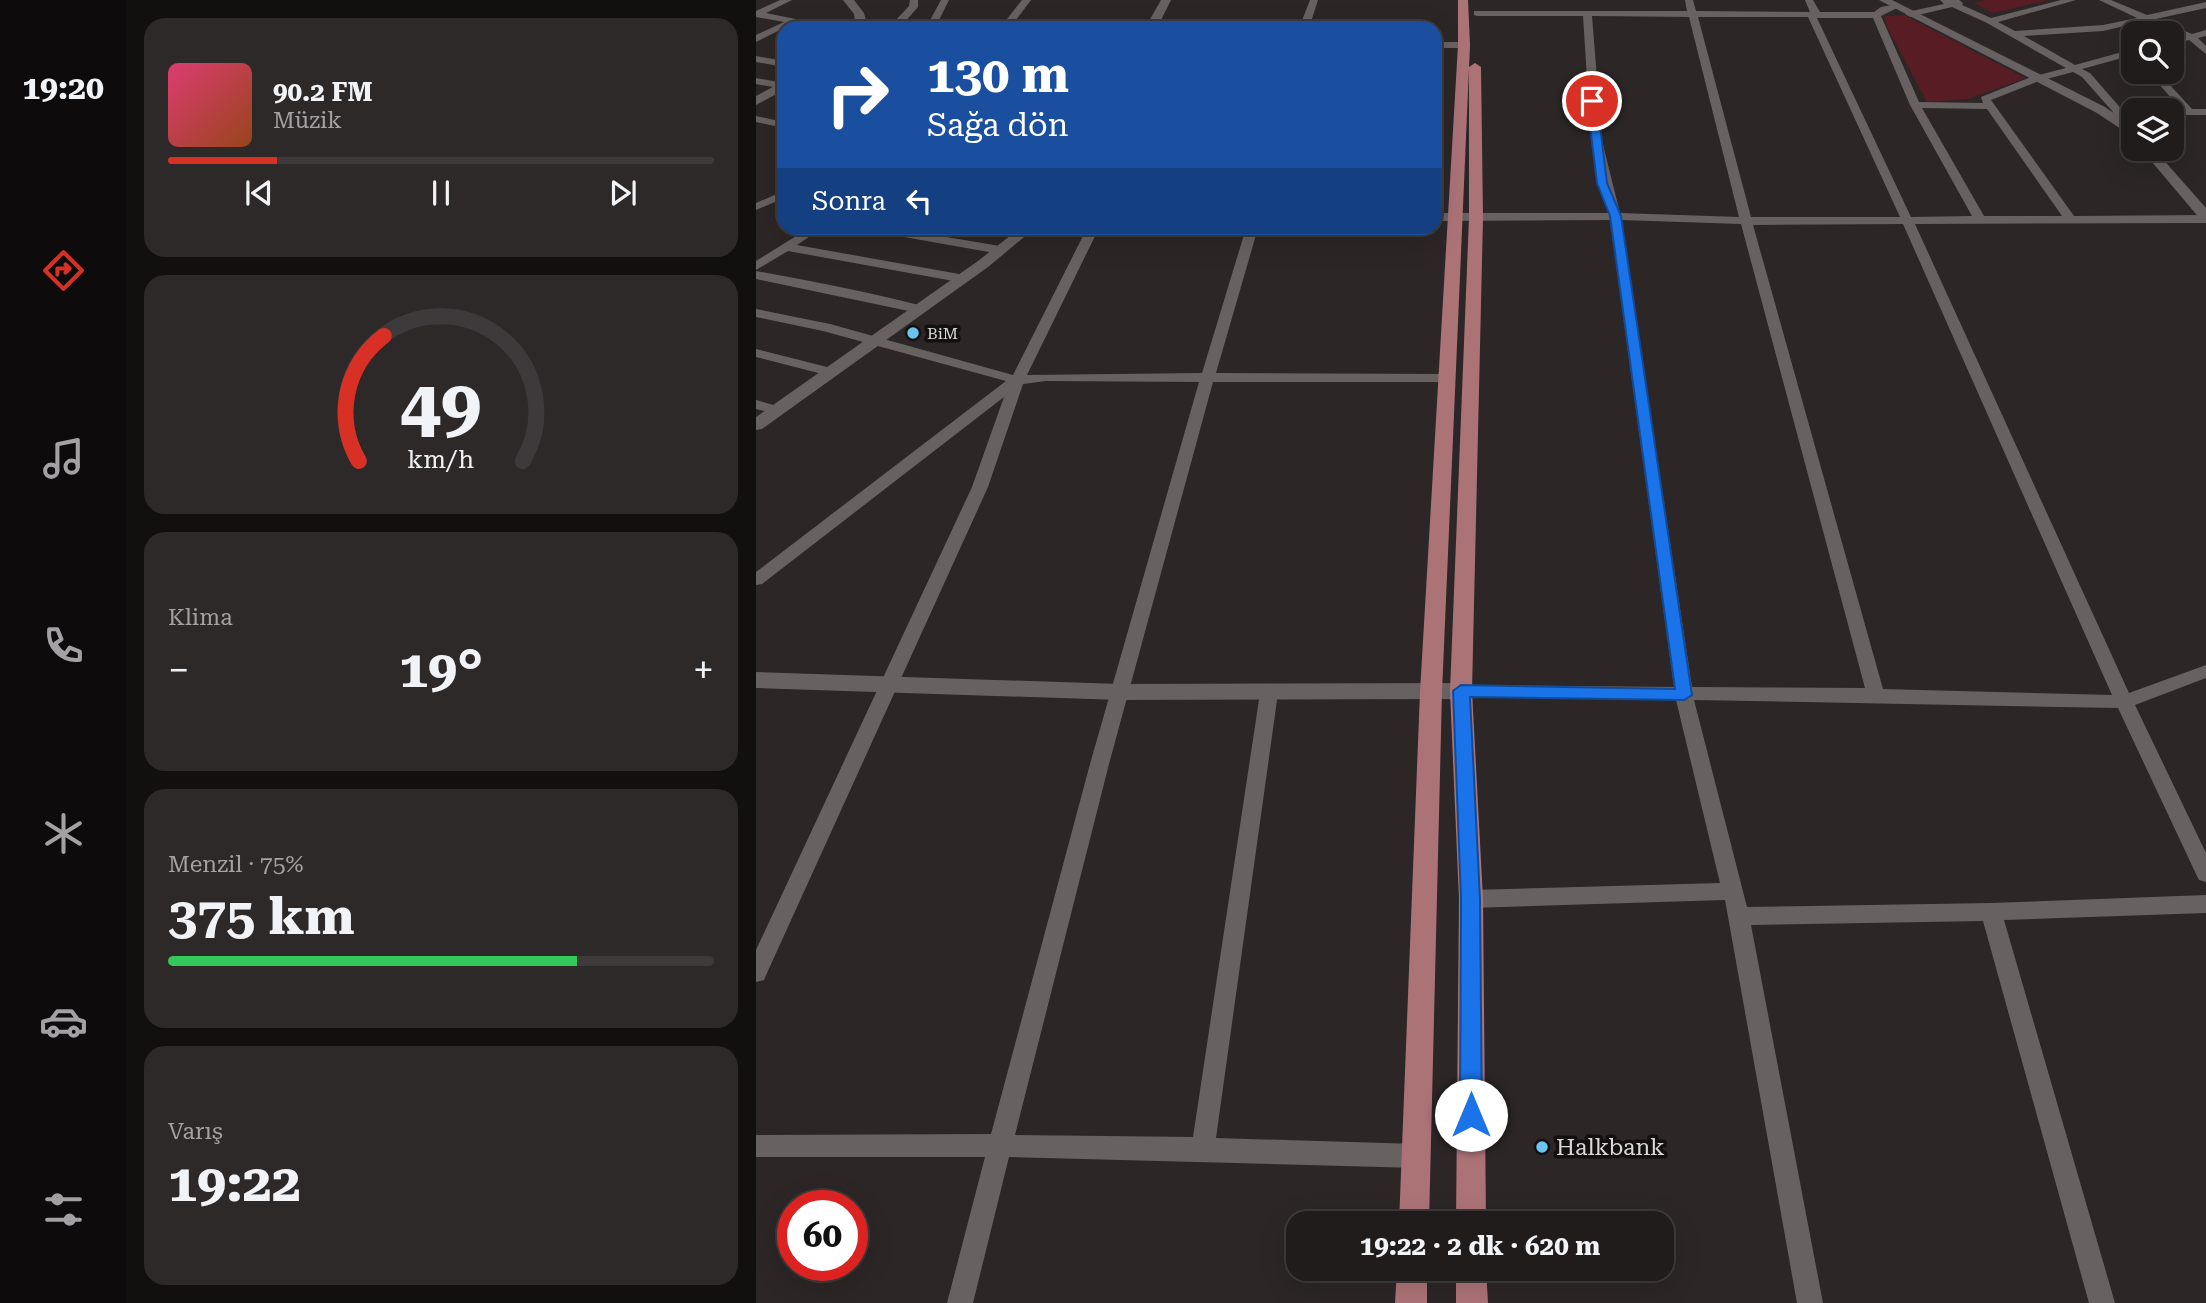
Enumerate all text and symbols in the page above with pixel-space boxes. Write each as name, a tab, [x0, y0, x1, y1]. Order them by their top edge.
map controls	[2121, 21, 2184, 161]
button: search	[2121, 21, 2184, 84]
text: 130 m	[927, 47, 1069, 104]
icon: right	[812, 49, 903, 140]
text: 19:20	[22, 69, 104, 107]
pin	[1562, 71, 1622, 131]
text: 90.2 FM	[273, 77, 373, 107]
icon: arrive	[1573, 82, 1611, 120]
button: layers	[2121, 98, 2184, 161]
text: Sağa dön	[927, 106, 1068, 144]
text: Müzik	[273, 107, 342, 134]
icon: previous	[240, 174, 278, 212]
icon: pause	[422, 174, 460, 212]
icon: next	[604, 174, 642, 212]
icon: left	[900, 182, 938, 220]
text: Sonra	[812, 186, 886, 216]
icon: directions	[39, 246, 88, 295]
place label: BiM	[927, 324, 958, 343]
marker: BiM	[905, 325, 921, 341]
text: 49	[400, 364, 482, 449]
icon: music	[39, 434, 88, 483]
text: km/h	[408, 444, 474, 473]
text: Klima	[168, 604, 233, 631]
icon: phone	[39, 621, 88, 670]
text: 19°	[399, 639, 483, 700]
text: −	[168, 648, 189, 692]
text: +	[693, 648, 714, 692]
icon: climate	[39, 809, 88, 858]
text: Menzil · 75%	[168, 851, 304, 878]
text: 375 km	[168, 886, 355, 947]
icon: car	[39, 997, 88, 1046]
position arrow	[1434, 1078, 1508, 1152]
text: Varış	[168, 1118, 223, 1145]
place label: Halkbank	[1556, 1134, 1665, 1161]
marker: Halkbank	[1534, 1139, 1550, 1155]
text: 19:22	[168, 1153, 301, 1214]
icon: filters	[39, 1185, 88, 1234]
speed limit sign: 60	[777, 1190, 868, 1281]
text: 19:22 · 2 dk · 620 m	[1360, 1231, 1600, 1261]

